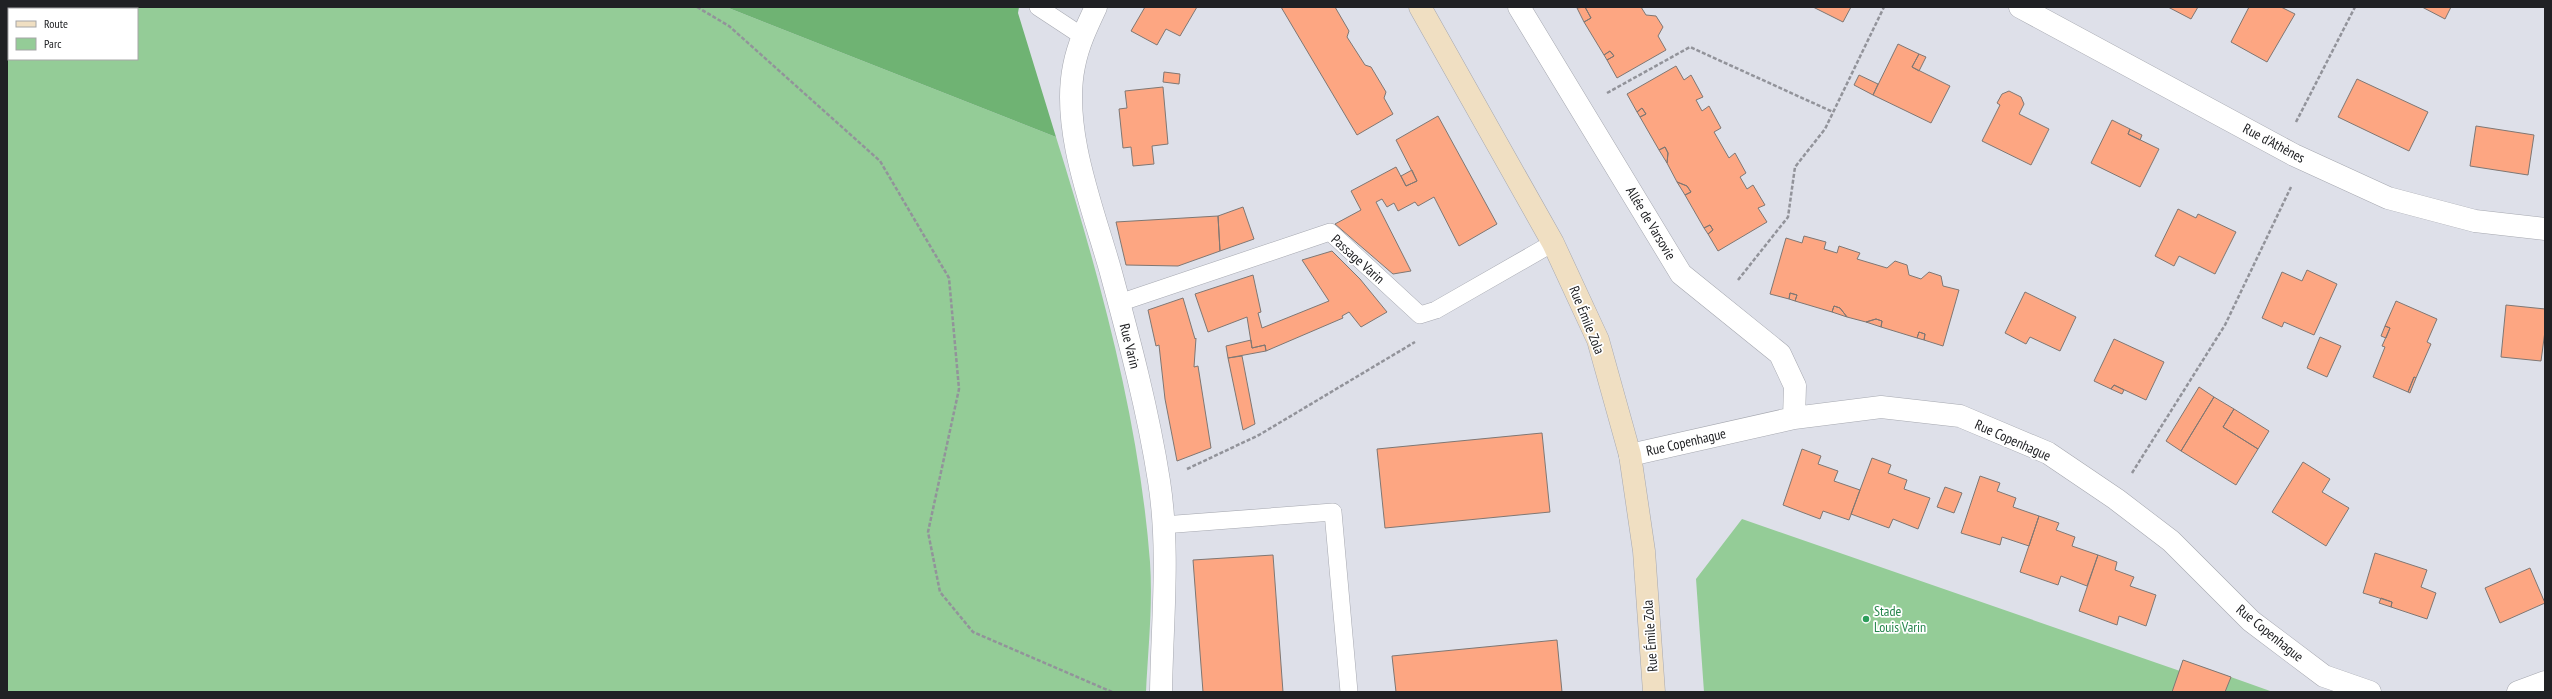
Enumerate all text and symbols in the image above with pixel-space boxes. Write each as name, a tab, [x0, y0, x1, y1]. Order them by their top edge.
legend	[8, 8, 138, 60]
text: Route	[44, 16, 68, 31]
text: Parc	[44, 36, 62, 51]
street label: Rue d'Athènes	[2240, 119, 2308, 167]
street label: Allée de Varsovie	[1622, 183, 1680, 263]
street label: Passage Varin	[1328, 230, 1388, 288]
street label: Rue Émile Zola	[1565, 283, 1609, 357]
street label: Rue Varin	[1116, 322, 1144, 370]
street label: Rue Copenhague	[1972, 415, 2054, 465]
street label: Rue Copenhague	[1644, 424, 1728, 460]
street label: Rue Émile Zola	[1639, 599, 1661, 673]
street label: Rue Copenhague	[2233, 600, 2307, 666]
place label: Stade Louis Varin	[1874, 602, 1926, 636]
marker: Stade Louis Varin	[1861, 614, 1871, 624]

